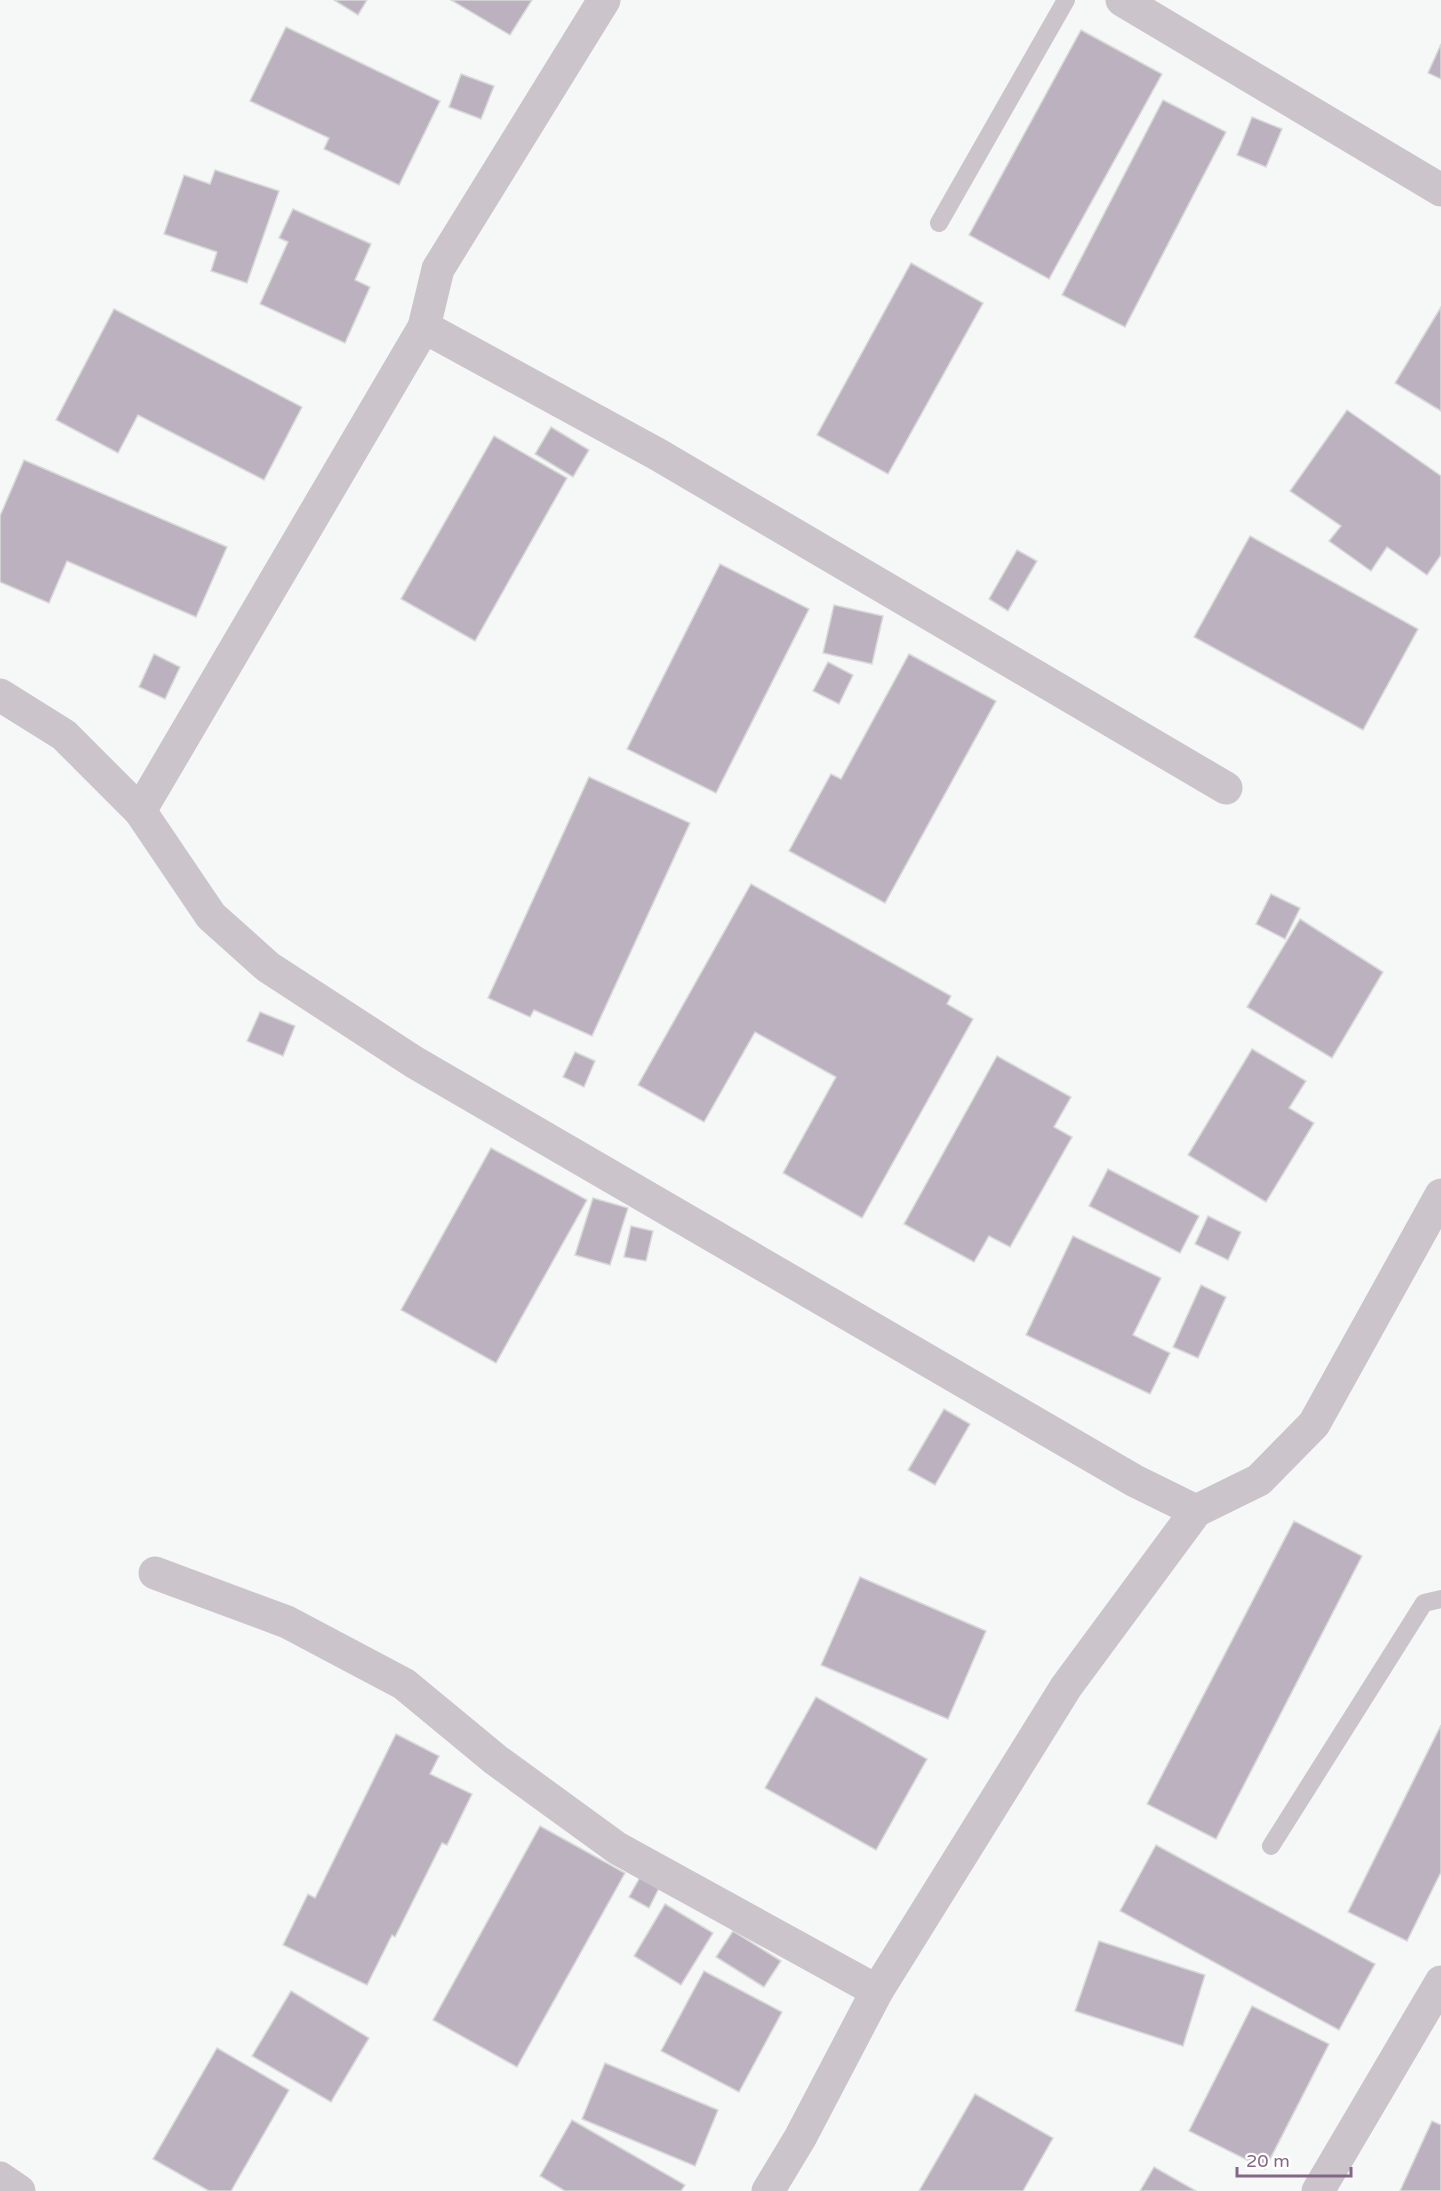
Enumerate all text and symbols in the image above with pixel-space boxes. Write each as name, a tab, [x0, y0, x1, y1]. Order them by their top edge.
scale bar	[1237, 2140, 1351, 2178]
text: 20 m	[1246, 2150, 1290, 2172]

